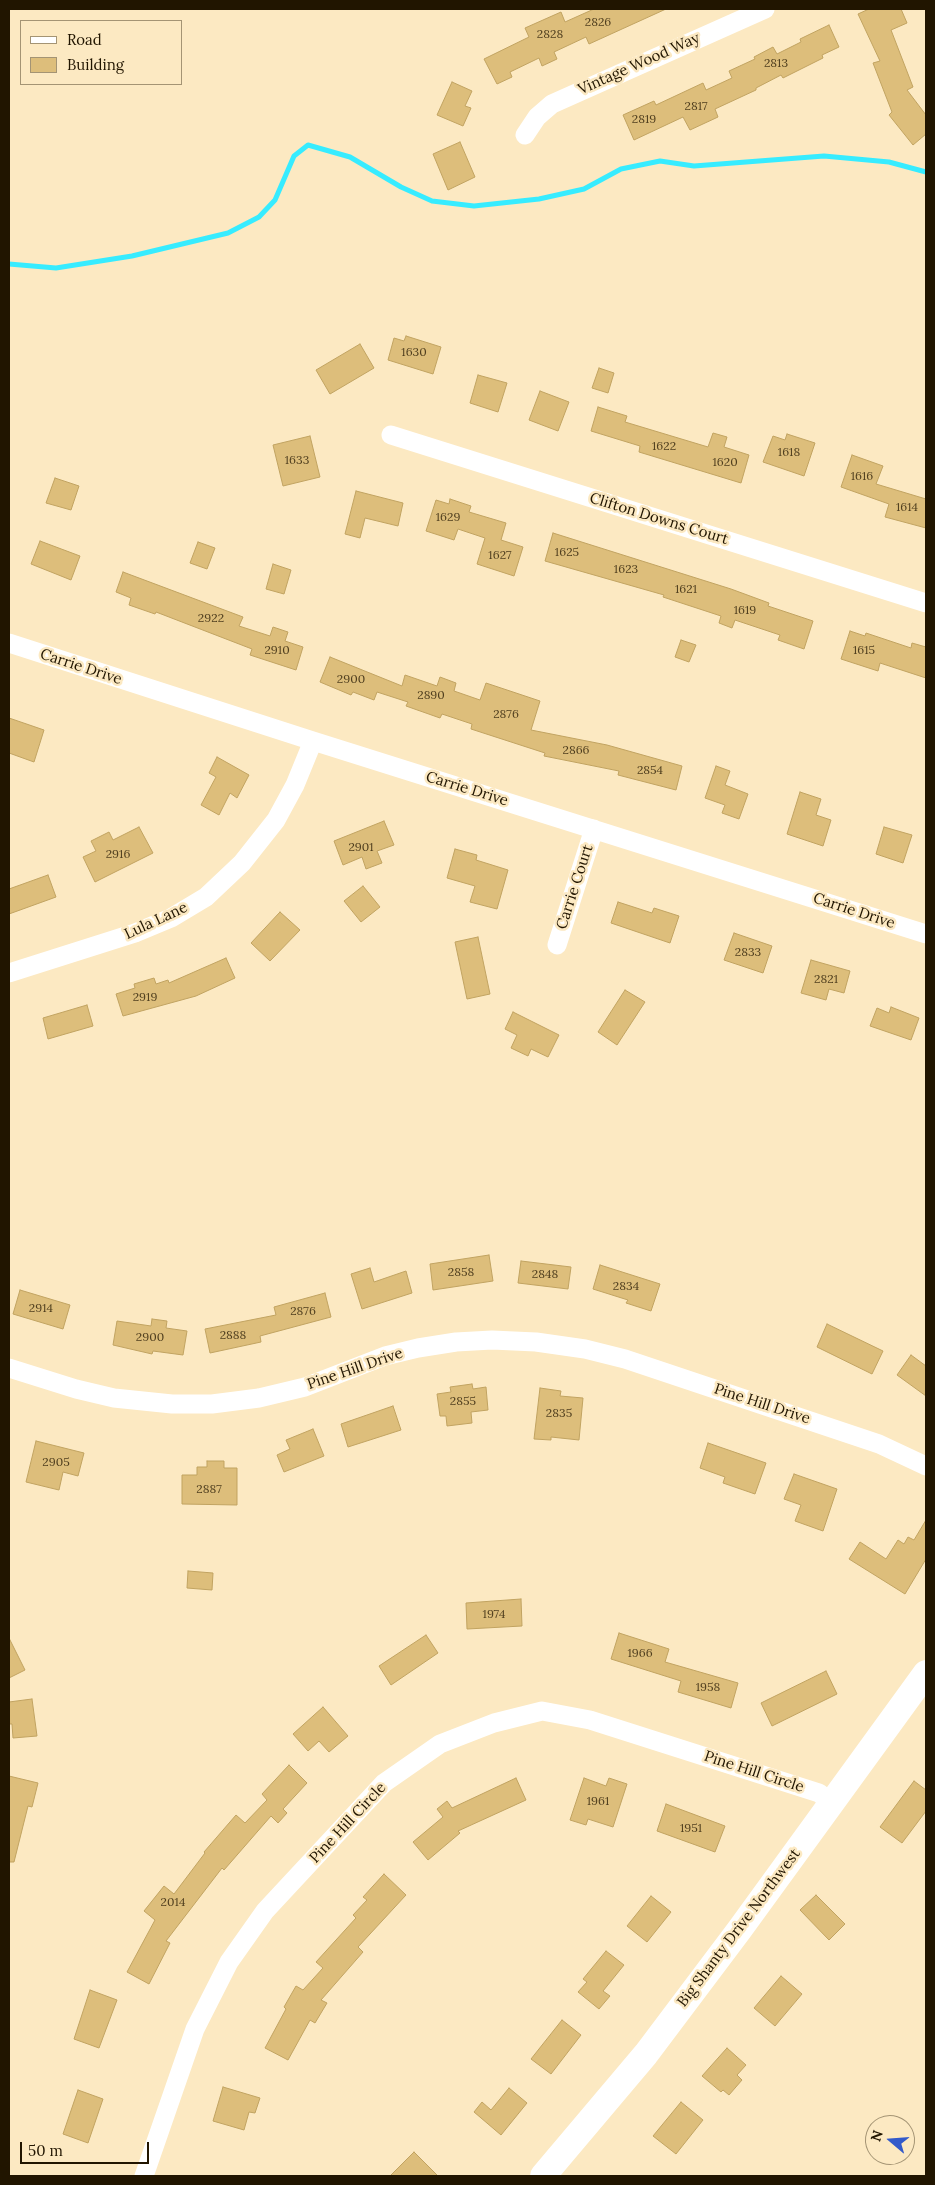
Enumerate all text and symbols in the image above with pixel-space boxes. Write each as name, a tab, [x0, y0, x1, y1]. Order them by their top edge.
house number: 2826	[585, 16, 611, 30]
legend	[20, 20, 182, 85]
house number: 2828	[537, 28, 563, 42]
street label: Vintage Wood Way	[575, 29, 703, 99]
text: Road	[67, 30, 102, 49]
text: Building	[67, 55, 124, 74]
house number: 2813	[764, 57, 788, 71]
house number: 2817	[684, 100, 708, 114]
house number: 2819	[632, 113, 656, 127]
house number: 1630	[401, 346, 427, 360]
house number: 1622	[652, 440, 676, 454]
house number: 1618	[778, 446, 800, 460]
house number: 1633	[285, 454, 309, 468]
house number: 1620	[712, 456, 738, 470]
house number: 1616	[851, 470, 873, 484]
street label: Clifton Downs Court	[587, 489, 731, 549]
house number: 1614	[896, 501, 918, 515]
house number: 1629	[436, 511, 460, 525]
house number: 1625	[555, 546, 579, 560]
house number: 1627	[488, 549, 512, 563]
house number: 1623	[614, 563, 638, 577]
house number: 1621	[675, 583, 697, 597]
house number: 1619	[734, 604, 756, 618]
house number: 2922	[198, 612, 224, 626]
house number: 2910	[264, 644, 290, 658]
house number: 1615	[853, 644, 875, 658]
street label: Carrie Drive	[38, 645, 124, 689]
house number: 2900	[337, 673, 365, 687]
house number: 2890	[417, 689, 445, 703]
house number: 2876	[493, 708, 519, 722]
house number: 2866	[562, 744, 590, 758]
house number: 2854	[637, 764, 663, 778]
street label: Carrie Drive	[424, 768, 510, 810]
house number: 2901	[348, 841, 374, 855]
street label: Carrie Court	[553, 842, 597, 932]
house number: 2916	[106, 848, 130, 862]
street label: Carrie Drive	[811, 889, 897, 933]
street label: Lula Lane	[122, 899, 190, 943]
house number: 2833	[735, 946, 761, 960]
house number: 2821	[814, 973, 838, 987]
house number: 2919	[133, 991, 157, 1005]
house number: 2858	[448, 1266, 474, 1280]
house number: 2848	[532, 1268, 558, 1282]
house number: 2834	[613, 1280, 639, 1294]
house number: 2914	[29, 1302, 53, 1316]
house number: 2876	[290, 1305, 316, 1319]
house number: 2888	[220, 1329, 246, 1343]
house number: 2900	[136, 1331, 164, 1345]
street label: Pine Hill Drive	[305, 1344, 405, 1394]
street label: Pine Hill Drive	[712, 1380, 812, 1428]
house number: 2855	[450, 1395, 476, 1409]
house number: 2835	[546, 1407, 572, 1421]
house number: 2905	[42, 1456, 70, 1470]
house number: 2887	[196, 1483, 222, 1497]
house number: 1974	[483, 1608, 505, 1622]
house number: 1966	[627, 1647, 653, 1661]
house number: 1958	[696, 1681, 720, 1695]
street label: Pine Hill Circle	[702, 1747, 806, 1797]
street label: Pine Hill Circle	[306, 1779, 390, 1867]
house number: 1961	[587, 1795, 609, 1809]
house number: 1951	[680, 1822, 702, 1836]
street label: Big Shanty Drive Northwest	[674, 1845, 804, 2011]
house number: 2014	[161, 1896, 185, 1910]
north arrow	[865, 2115, 915, 2165]
text: N	[866, 2128, 887, 2144]
scale bar	[22, 2132, 151, 2164]
text: 50 m	[28, 2141, 63, 2160]

